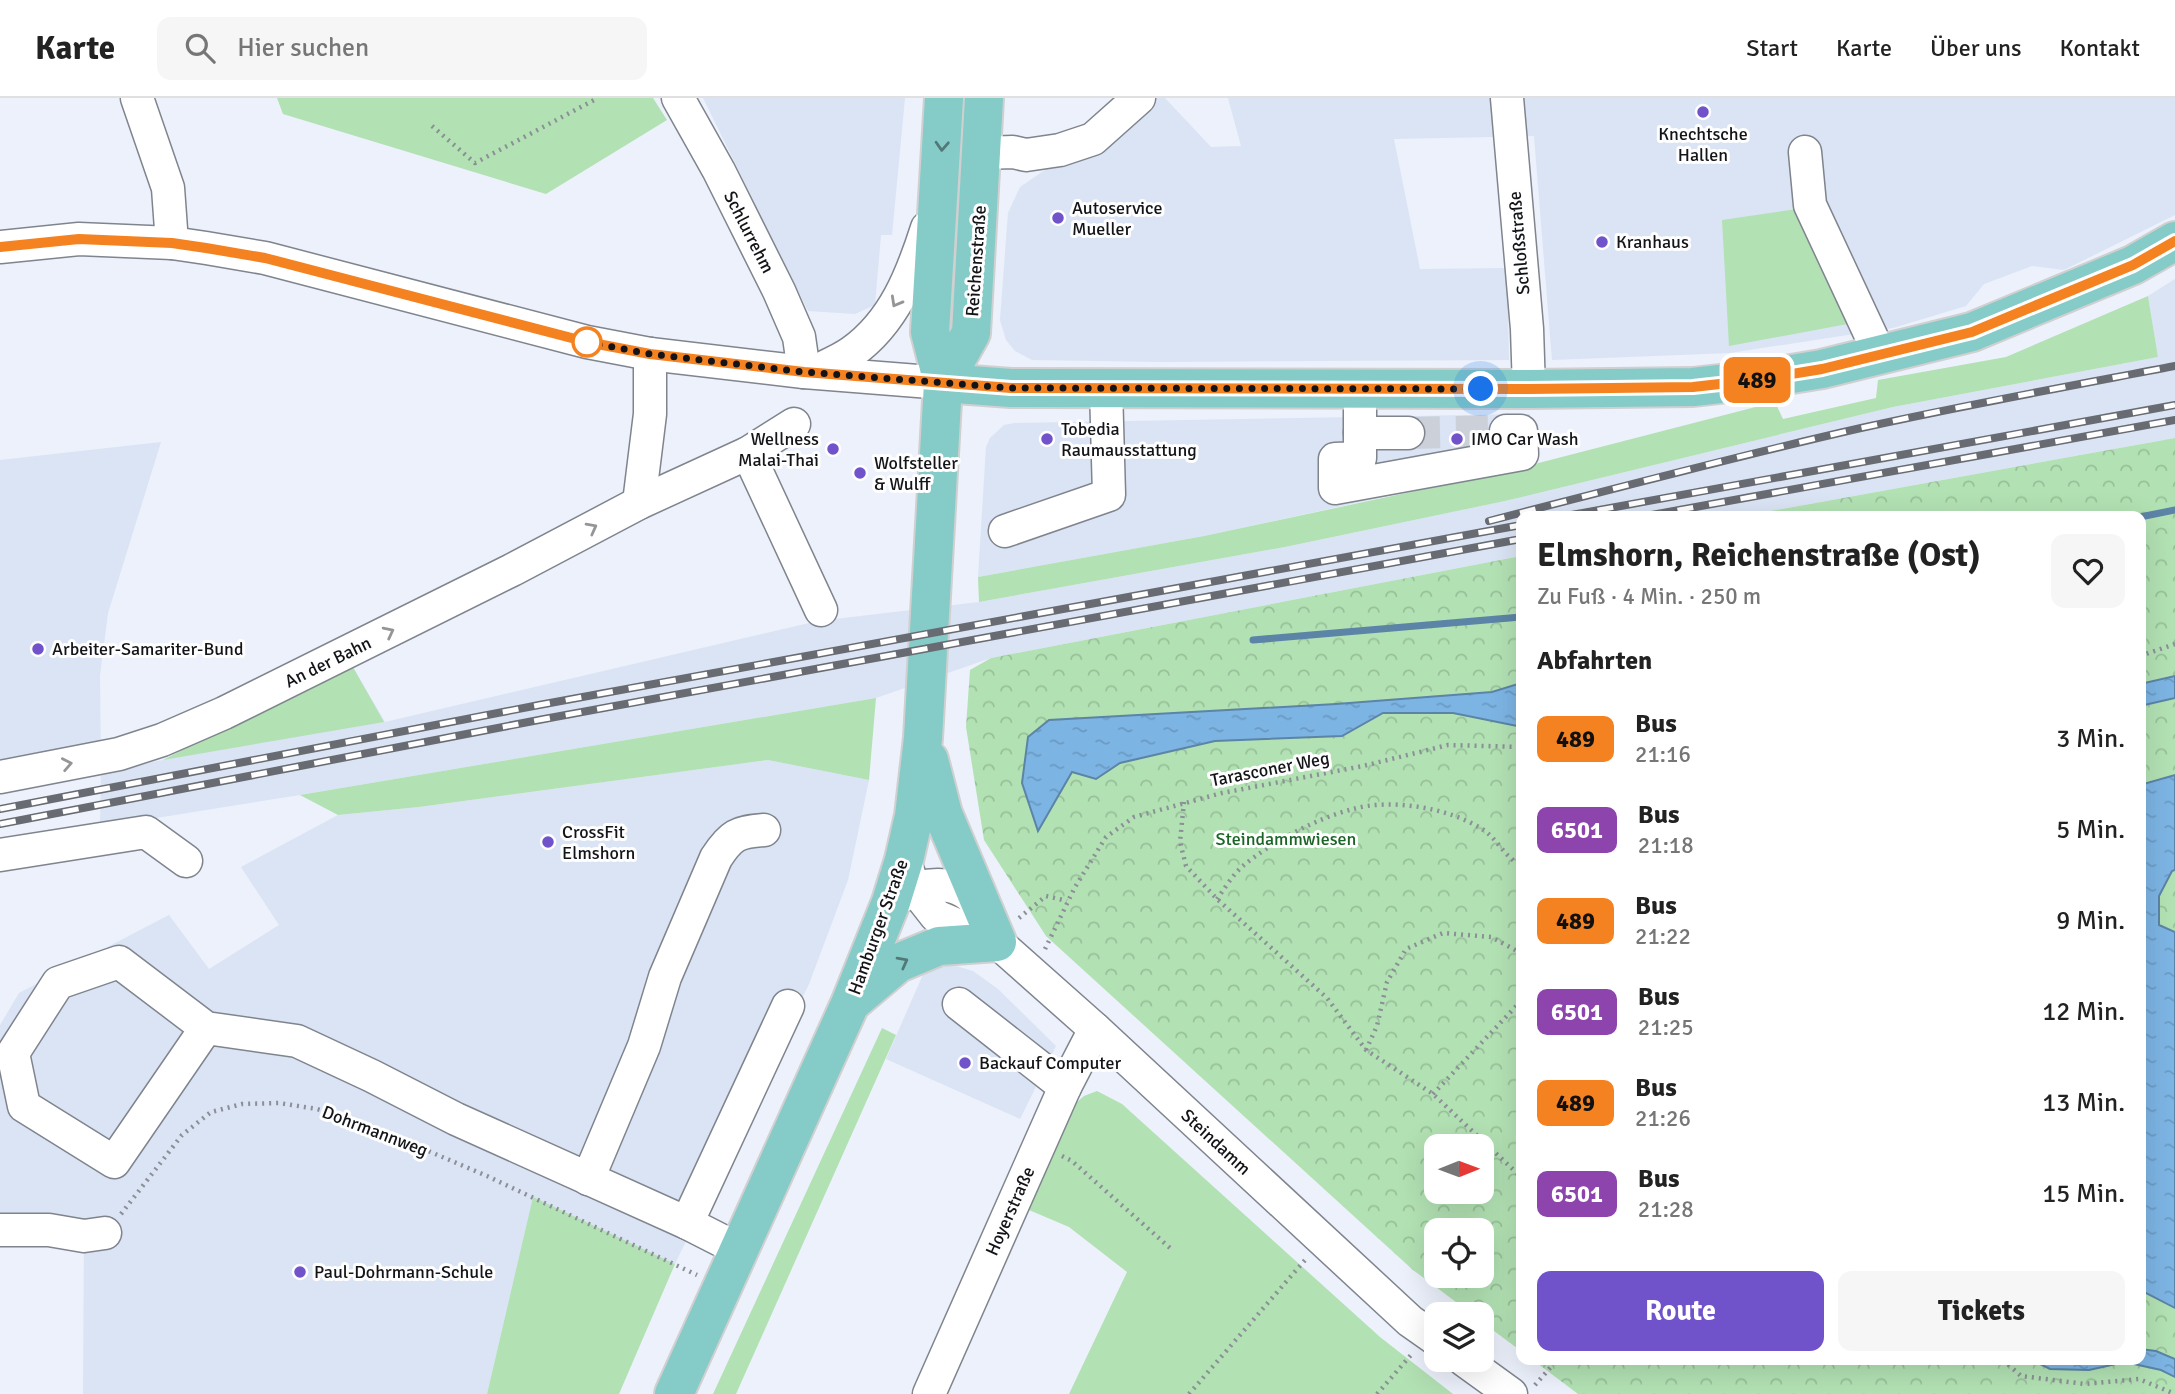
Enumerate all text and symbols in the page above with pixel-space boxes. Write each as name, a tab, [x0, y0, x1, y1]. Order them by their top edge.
search box	[157, 17, 647, 80]
text: Karte	[35, 28, 115, 69]
icon: search	[181, 29, 219, 67]
text: Hier suchen	[237, 32, 369, 64]
text: Start	[1746, 33, 1798, 63]
text: Karte	[1836, 33, 1892, 63]
text: Über uns	[1930, 33, 2022, 63]
text: Kontakt	[2060, 33, 2140, 63]
marker: Knechtsche Hallen	[1695, 104, 1711, 120]
place label: Knechtsche Hallen	[1658, 123, 1748, 166]
one-way arrow	[935, 141, 950, 152]
street label: Schlurrehm	[719, 187, 779, 277]
street label: Schloßstraße	[1504, 190, 1534, 296]
place label: Autoservice Mueller	[1072, 197, 1162, 240]
street label: Reichenstraße	[961, 205, 991, 317]
marker: Autoservice Mueller	[1050, 210, 1066, 226]
place label: Kranhaus	[1616, 231, 1689, 253]
marker: Kranhaus	[1594, 234, 1610, 250]
one-way arrow	[891, 295, 904, 307]
unlabelled marker	[572, 327, 602, 357]
line badge: 489	[1717, 357, 1797, 403]
text: 489	[1738, 365, 1776, 395]
your location	[1463, 371, 1498, 406]
place label: Tobedia Raumausstattung	[1061, 418, 1197, 461]
place label: Wellness Malai-Thai	[738, 428, 819, 471]
place label: IMO Car Wash	[1471, 428, 1579, 450]
marker: Tobedia Raumausstattung	[1039, 431, 1055, 447]
marker: IMO Car Wash	[1449, 431, 1465, 447]
marker: Wellness Malai-Thai	[825, 441, 841, 457]
place label: Wolfsteller & Wulff	[874, 452, 958, 495]
marker: Wolfsteller & Wulff	[852, 465, 868, 481]
one-way arrow	[584, 523, 597, 536]
button: heart	[2051, 534, 2125, 608]
text: Elmshorn, Reichenstraße (Ost)	[1537, 535, 1981, 576]
text: Zu Fuß · 4 Min. · 250 m	[1537, 582, 1761, 611]
one-way arrow	[382, 627, 394, 641]
street label: An der Bahn	[281, 632, 375, 692]
place label: Arbeiter-Samariter-Bund	[52, 638, 243, 660]
marker: Arbeiter-Samariter-Bund	[30, 641, 46, 657]
text: Abfahrten	[1537, 645, 1652, 677]
text: Bus	[1635, 708, 1677, 740]
text: 3 Min.	[2056, 723, 2125, 755]
text: 489	[1556, 724, 1595, 754]
text: 21:16	[1635, 740, 1691, 769]
street label: Tarasconer Weg	[1209, 747, 1331, 791]
one-way arrow	[61, 757, 73, 772]
text: Bus	[1638, 799, 1680, 831]
text: 5 Min.	[2056, 814, 2125, 846]
text: 6501	[1551, 815, 1603, 845]
place label: CrossFit Elmshorn	[562, 821, 635, 864]
park label: Steindammwiesen	[1216, 828, 1356, 850]
text: 21:18	[1638, 831, 1694, 860]
marker: CrossFit Elmshorn	[540, 834, 556, 850]
street label: Hamburger Straße	[843, 856, 913, 998]
text: Bus	[1635, 890, 1677, 922]
text: 9 Min.	[2056, 905, 2125, 937]
text: 489	[1556, 906, 1595, 936]
text: 21:22	[1635, 922, 1691, 951]
one-way arrow	[896, 957, 909, 970]
text: Bus	[1638, 981, 1680, 1013]
text: 12 Min.	[2042, 996, 2125, 1028]
text: 6501	[1551, 997, 1603, 1027]
text: 21:25	[1638, 1013, 1694, 1042]
place label: Backauf Computer	[979, 1052, 1121, 1074]
marker: Backauf Computer	[957, 1055, 973, 1071]
text: Bus	[1635, 1072, 1677, 1104]
text: 13 Min.	[2042, 1087, 2125, 1119]
text: 489	[1556, 1088, 1595, 1118]
street label: Dohrmannweg	[319, 1101, 431, 1161]
street label: Steindamm	[1177, 1104, 1255, 1180]
text: 21:26	[1635, 1104, 1691, 1133]
north arrow	[1424, 1134, 1494, 1204]
map controls	[1424, 1134, 1494, 1372]
street label: Hoyerstraße	[981, 1163, 1039, 1259]
text: Bus	[1638, 1163, 1680, 1195]
text: 15 Min.	[2042, 1178, 2125, 1210]
text: 6501	[1551, 1179, 1603, 1209]
text: 21:28	[1638, 1195, 1694, 1224]
button: locate	[1424, 1218, 1494, 1288]
place label: Paul-Dohrmann-Schule	[314, 1261, 493, 1283]
marker: Paul-Dohrmann-Schule	[292, 1264, 308, 1280]
button: Route	[1537, 1271, 1824, 1351]
button: Tickets	[1838, 1271, 2125, 1351]
button: layers	[1424, 1302, 1494, 1372]

